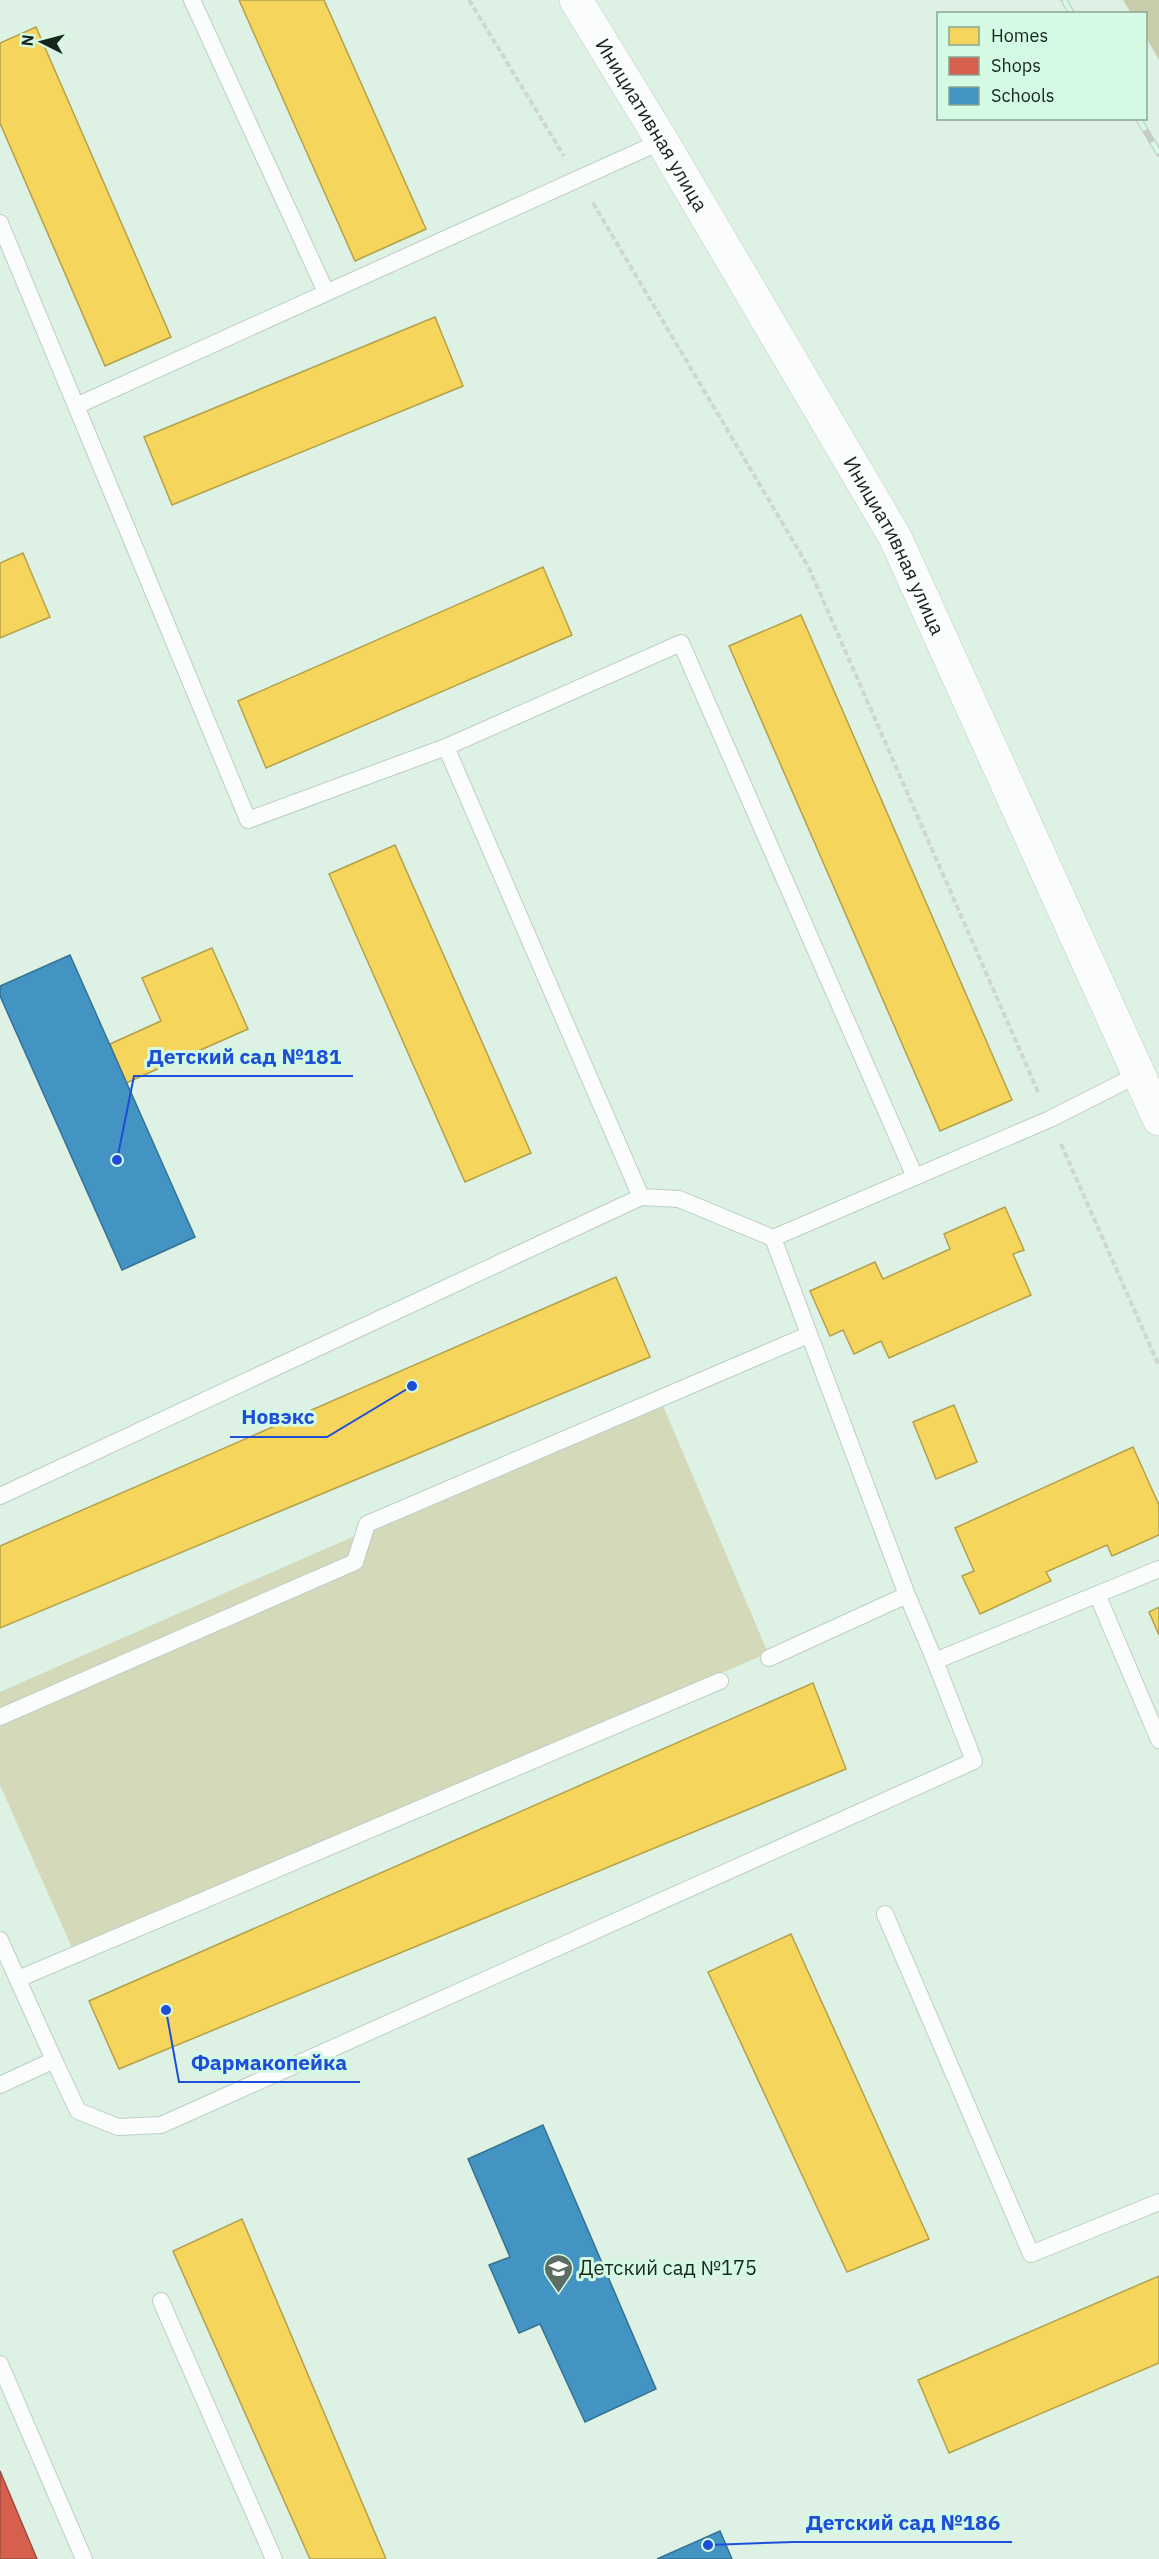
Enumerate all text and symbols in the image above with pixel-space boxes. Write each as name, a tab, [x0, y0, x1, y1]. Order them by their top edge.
north arrow	[12, 12, 72, 72]
legend	[937, 12, 1147, 120]
text: Homes	[991, 24, 1048, 47]
street label: Инициативная улица	[590, 33, 715, 216]
text: N	[17, 34, 38, 47]
text: Shops	[991, 54, 1041, 77]
text: Schools	[991, 84, 1055, 107]
street label: Инициативная улица	[837, 451, 952, 639]
callout: Детский сад №181	[134, 1037, 353, 1076]
text: Детский сад №181	[147, 1042, 342, 1070]
callout: Новэкс	[230, 1398, 327, 1437]
text: Новэкс	[241, 1402, 315, 1430]
callout: Фармакопейка	[179, 2043, 360, 2082]
text: Фармакопейка	[191, 2048, 347, 2076]
school or university icon: Детский сад №175	[542, 2252, 574, 2294]
place label: Детский сад №175	[579, 2254, 757, 2281]
callout: Детский сад №186	[794, 2503, 1012, 2542]
text: Детский сад №186	[806, 2508, 1000, 2536]

